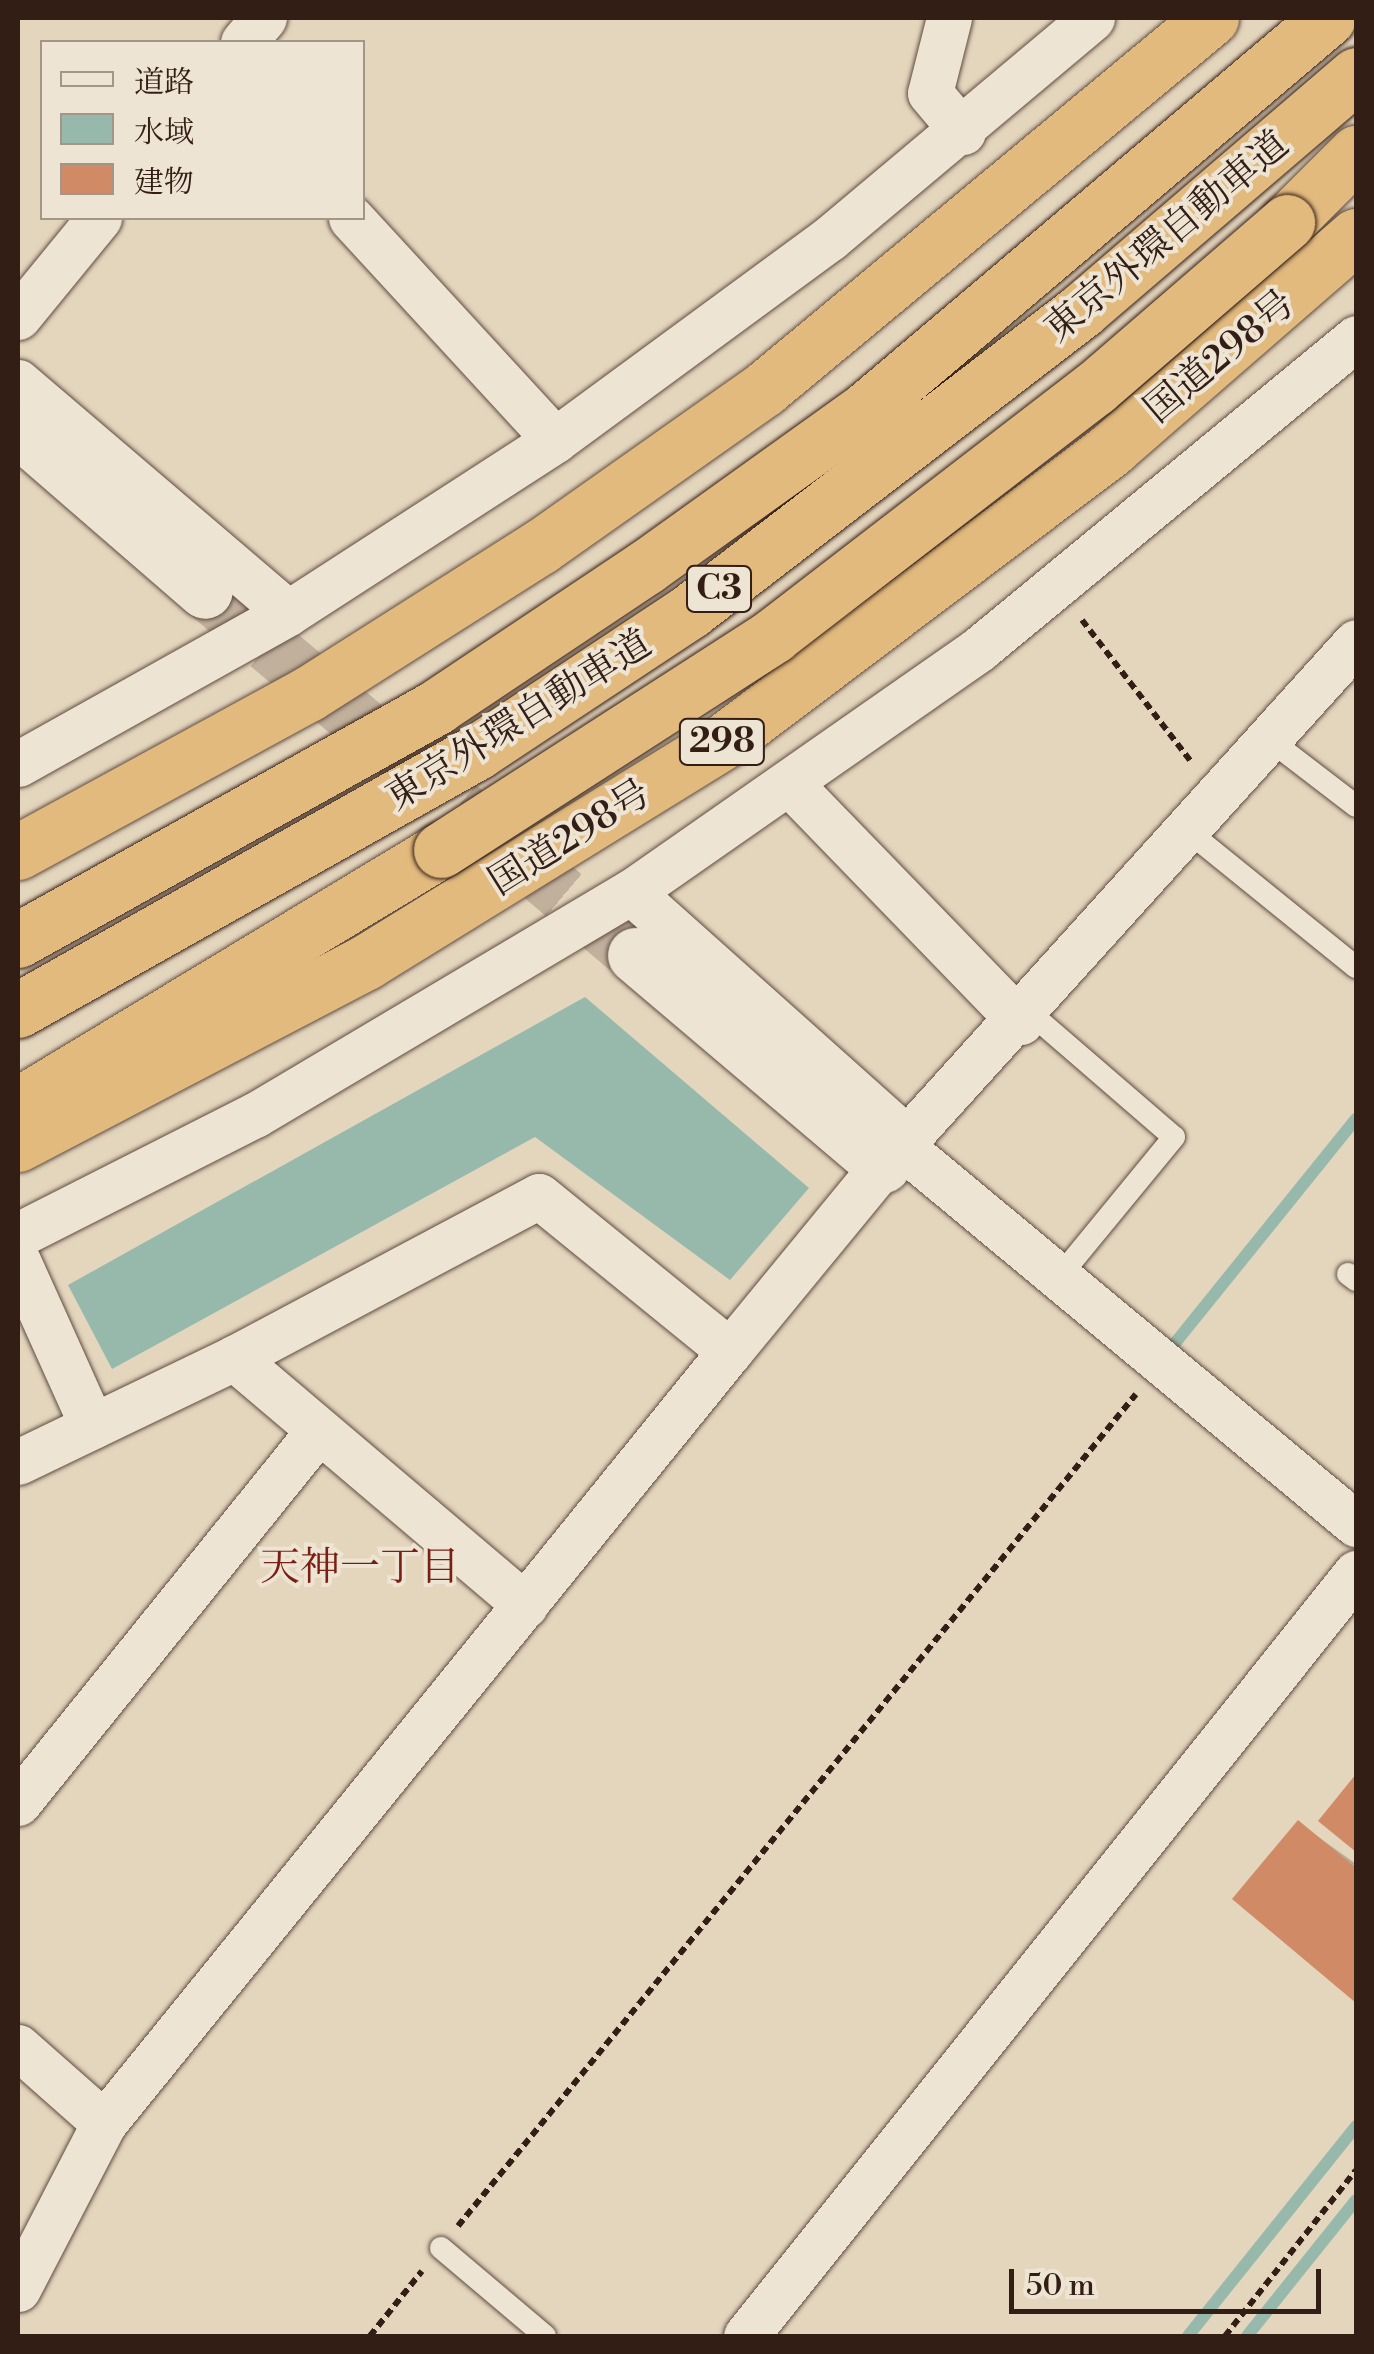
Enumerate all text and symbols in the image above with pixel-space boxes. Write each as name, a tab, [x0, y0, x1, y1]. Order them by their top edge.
legend	[40, 40, 365, 220]
text: 道路	[134, 64, 194, 102]
text: 水域	[134, 114, 194, 152]
street label: 東京外環自動車道	[1036, 122, 1298, 352]
text: 建物	[134, 164, 194, 202]
street label: 国道298号	[1136, 281, 1304, 433]
road number: C3	[684, 559, 754, 619]
street label: 東京外環自動車道	[378, 621, 660, 821]
road number: 298	[677, 712, 767, 772]
street label: 国道298号	[481, 770, 659, 906]
district label: 天神一丁目	[260, 1544, 460, 1592]
scale bar	[1014, 2249, 1326, 2311]
text: 50 m	[1026, 2267, 1095, 2305]

